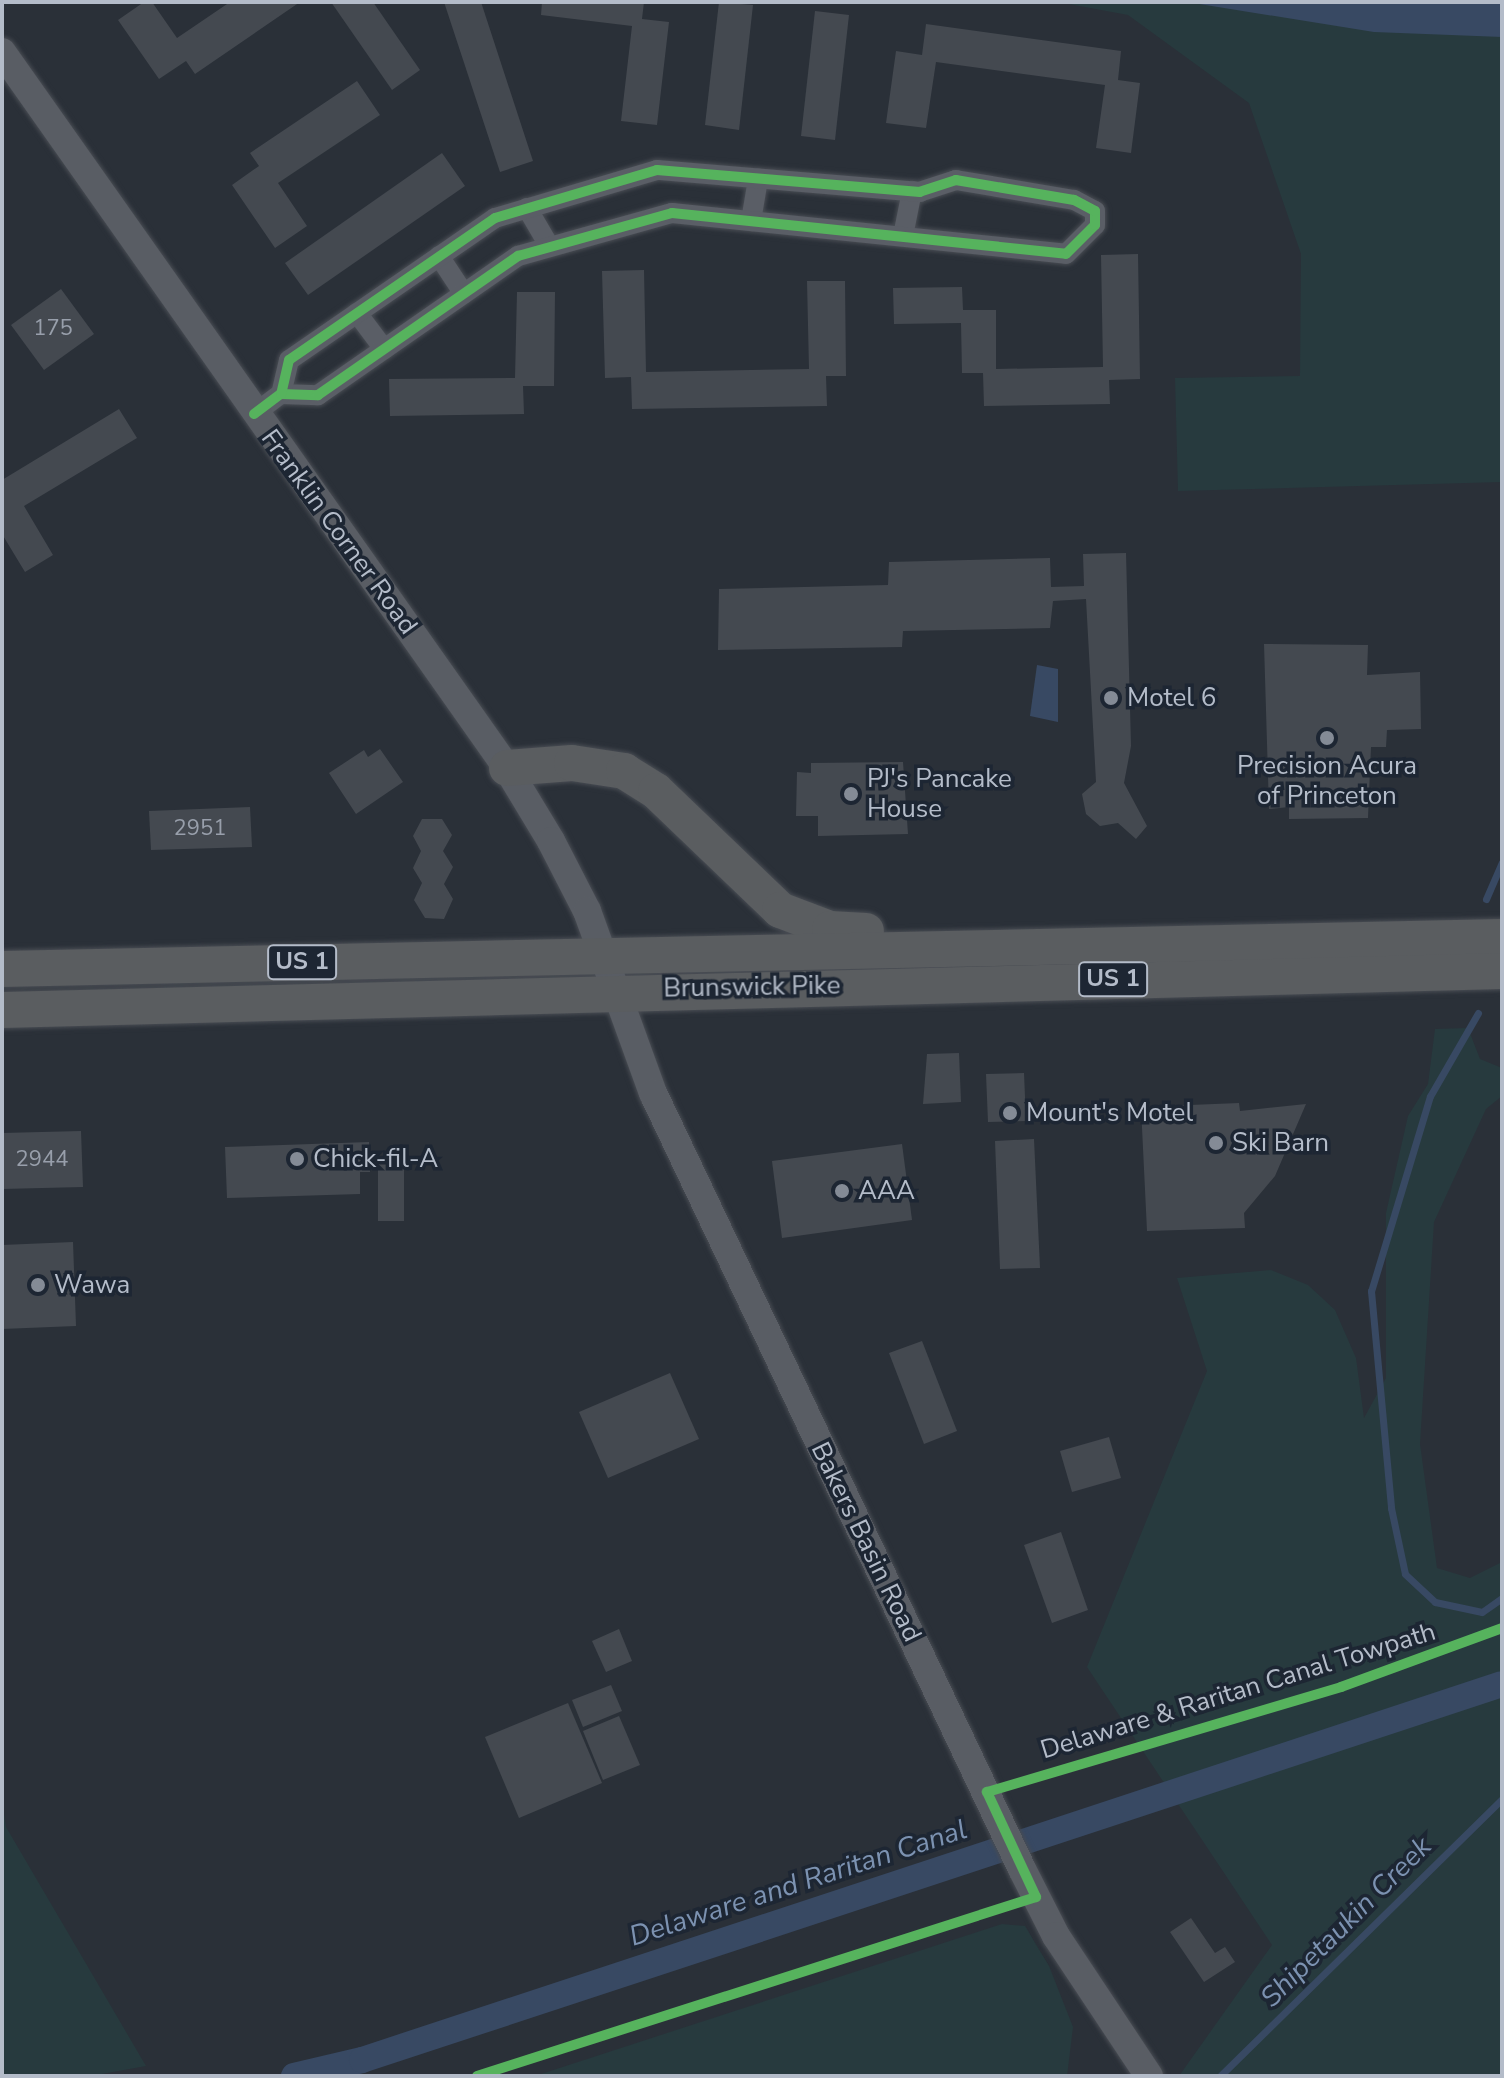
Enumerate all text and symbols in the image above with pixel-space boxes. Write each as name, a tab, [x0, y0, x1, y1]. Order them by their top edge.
house number: 175	[33, 316, 73, 342]
street label: Franklin Corner Road	[254, 424, 424, 640]
place label: Motel 6	[1127, 682, 1216, 714]
marker: Motel 6	[1102, 689, 1120, 707]
marker: Precision Acura of Princeton	[1318, 729, 1336, 747]
place label: Precision Acura of Princeton	[1237, 750, 1417, 812]
place label: PJ's Pancake House	[867, 763, 1012, 824]
marker: PJ's Pancake House	[842, 785, 860, 803]
house number: 2951	[174, 816, 226, 842]
road number: US 1	[266, 942, 338, 982]
road number: US 1	[1077, 959, 1149, 999]
street label: Brunswick Pike	[663, 970, 841, 1004]
place label: Mount's Motel	[1026, 1097, 1193, 1129]
marker: Mount's Motel	[1001, 1104, 1019, 1122]
place label: Ski Barn	[1232, 1127, 1329, 1159]
marker: Ski Barn	[1207, 1134, 1225, 1152]
place label: Chick-fil-A	[313, 1143, 438, 1175]
house number: 2944	[16, 1147, 68, 1173]
marker: Chick-fil-A	[288, 1150, 306, 1168]
place label: AAA	[858, 1175, 915, 1207]
marker: AAA	[833, 1182, 851, 1200]
place label: Wawa	[54, 1269, 130, 1301]
marker: Wawa	[29, 1276, 47, 1294]
street label: Bakers Basin Road	[804, 1437, 928, 1647]
street label: Delaware & Raritan Canal Towpath	[1037, 1616, 1439, 1766]
water label: Delaware and Raritan Canal	[625, 1812, 971, 1954]
water label: Shipetaukin Creek	[1254, 1830, 1438, 2014]

